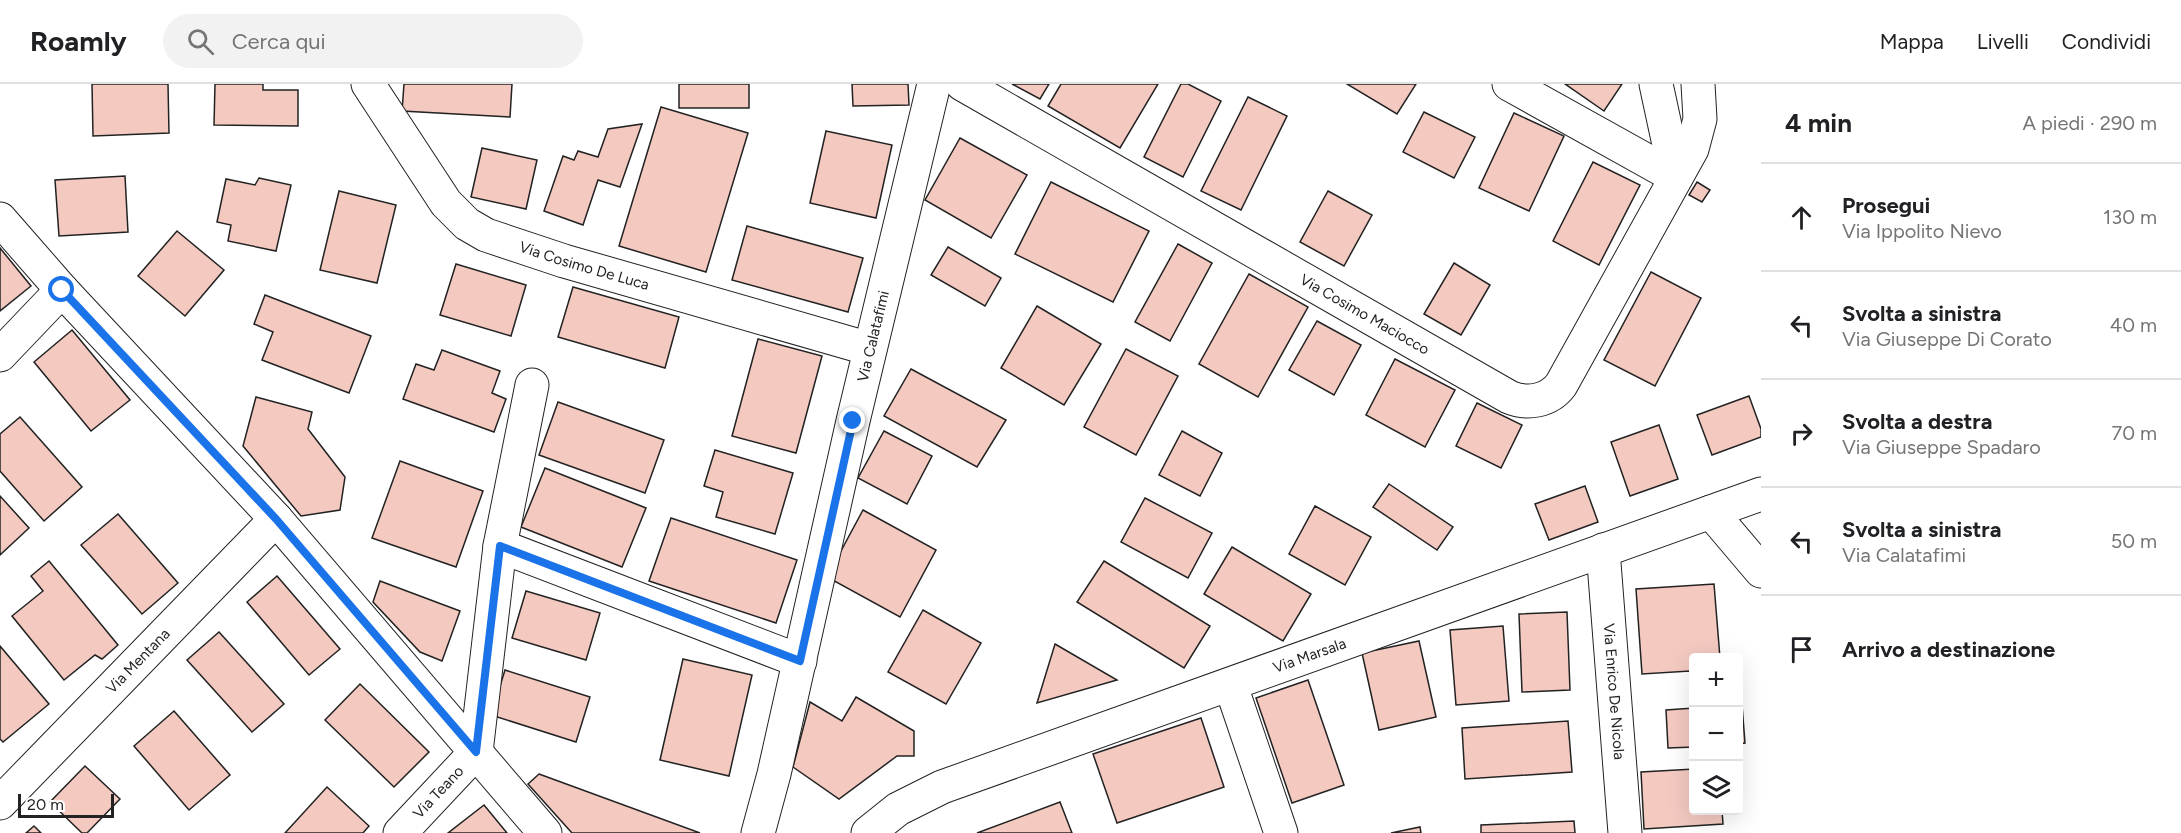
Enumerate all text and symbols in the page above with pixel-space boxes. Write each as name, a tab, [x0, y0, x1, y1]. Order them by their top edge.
search box	[163, 14, 583, 68]
text: Roamly	[30, 24, 127, 58]
icon: search	[184, 25, 217, 58]
text: Cerca qui	[232, 28, 326, 55]
text: Mappa	[1880, 29, 1944, 54]
text: Livelli	[1977, 29, 2029, 54]
text: Condividi	[2062, 29, 2151, 54]
text: 4 min	[1785, 107, 1852, 139]
text: A piedi · 290 m	[2023, 111, 2157, 135]
text: Prosegui	[1842, 192, 1930, 219]
icon: ahead	[1785, 201, 1818, 234]
text: 130 m	[2103, 205, 2157, 229]
text: Via Ippolito Nievo	[1842, 219, 2002, 243]
street label: Via Cosimo De Luca	[517, 238, 651, 294]
street label: Via Cosimo Maciocco	[1297, 270, 1433, 359]
route start	[48, 276, 74, 302]
street label: Via Calatafimi	[854, 289, 893, 384]
text: Svolta a sinistra	[1842, 300, 2001, 327]
icon: left	[1785, 309, 1818, 342]
text: 40 m	[2110, 313, 2157, 337]
text: Via Giuseppe Di Corato	[1842, 327, 2052, 351]
route end	[839, 407, 865, 433]
text: Svolta a destra	[1842, 408, 1992, 435]
icon: right	[1785, 417, 1818, 450]
text: 70 m	[2111, 421, 2157, 445]
text: Via Giuseppe Spadaro	[1842, 435, 2041, 459]
text: Svolta a sinistra	[1842, 516, 2001, 543]
icon: left	[1785, 525, 1818, 558]
text: 50 m	[2111, 529, 2157, 553]
text: Via Calatafimi	[1842, 543, 1966, 567]
street label: Via Enrico De Nicola	[1600, 623, 1628, 760]
street label: Via Mentana	[102, 625, 174, 697]
icon: arrive	[1785, 633, 1818, 666]
street label: Via Marsala	[1271, 634, 1349, 677]
text: Arrivo a destinazione	[1842, 636, 2055, 663]
map controls	[1689, 653, 1743, 815]
button: +	[1689, 653, 1743, 707]
button: −	[1689, 707, 1743, 761]
button: layers	[1689, 761, 1743, 815]
street label: Via Teano	[409, 762, 468, 822]
scale bar	[18, 791, 114, 818]
text: 20 m	[27, 795, 64, 814]

